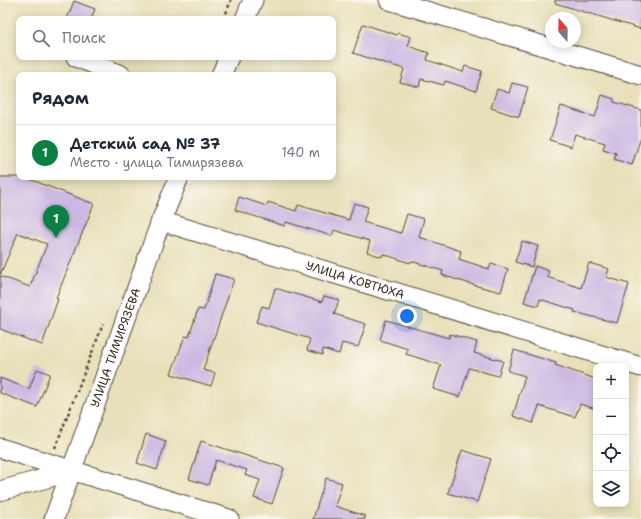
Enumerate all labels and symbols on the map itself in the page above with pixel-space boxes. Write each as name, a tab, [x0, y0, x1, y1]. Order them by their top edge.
north arrow	[545, 12, 581, 48]
pin: 1	[43, 205, 69, 238]
street label: УЛИЦА КОВТЮХА	[304, 258, 407, 303]
street label: УЛИЦА ТИМИРЯЗЕВА	[87, 286, 144, 410]
your location	[397, 306, 417, 326]

